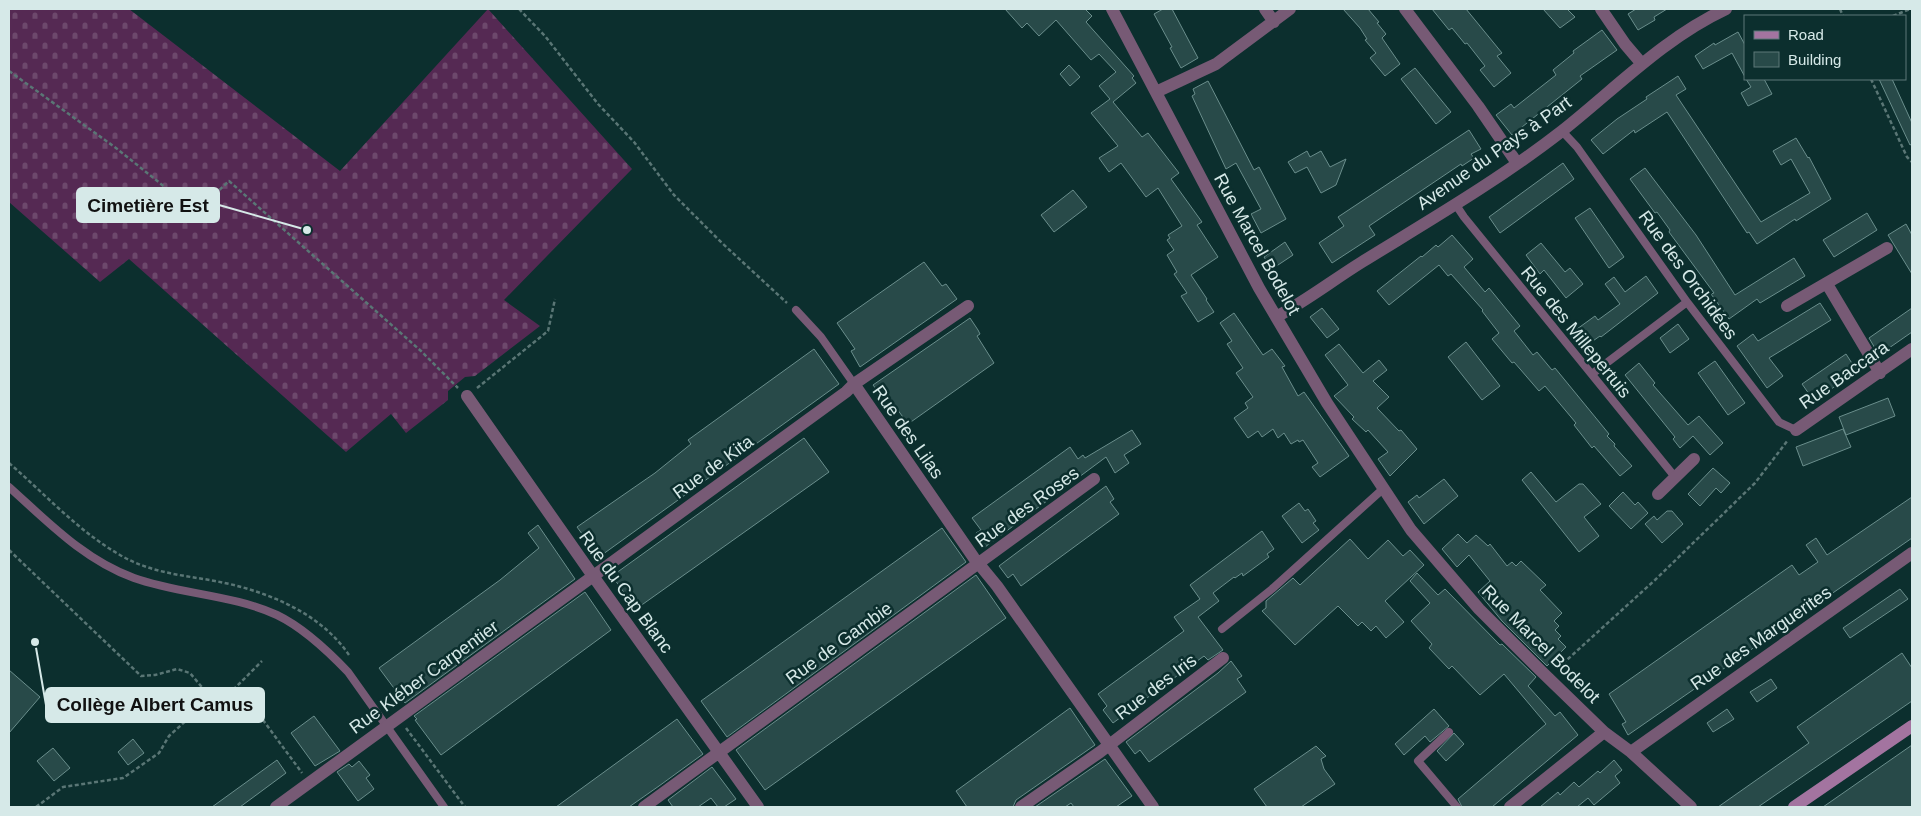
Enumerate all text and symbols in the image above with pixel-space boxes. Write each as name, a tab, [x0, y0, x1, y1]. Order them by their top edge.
legend	[1744, 15, 1906, 80]
text: Road	[1788, 26, 1824, 43]
text: Building	[1788, 51, 1841, 68]
street label: Avenue du Pays à Part	[1413, 92, 1575, 214]
street label: Rue Marcel Bodelot	[1210, 170, 1304, 318]
callout: Cimetière Est	[77, 188, 219, 222]
text: Cimetière Est	[87, 195, 209, 216]
street label: Rue des Orchidées	[1635, 207, 1741, 343]
street label: Rue des Millepertuis	[1517, 262, 1635, 402]
street label: Rue Baccara	[1796, 336, 1893, 413]
street label: Rue des Lilas	[869, 382, 947, 482]
street label: Rue de Kita	[669, 431, 758, 503]
street label: Rue des Roses	[971, 463, 1083, 551]
street label: Rue du Cap Blanc	[575, 527, 677, 657]
street label: Rue Marcel Bodelot	[1478, 581, 1604, 707]
street label: Rue des Marguerites	[1687, 582, 1835, 694]
street label: Rue de Gambie	[782, 598, 896, 688]
street label: Rue Kléber Carpentier	[346, 616, 502, 738]
street label: Rue des Iris	[1112, 650, 1200, 724]
callout: Collège Albert Camus	[46, 688, 264, 722]
text: Collège Albert Camus	[57, 694, 253, 715]

